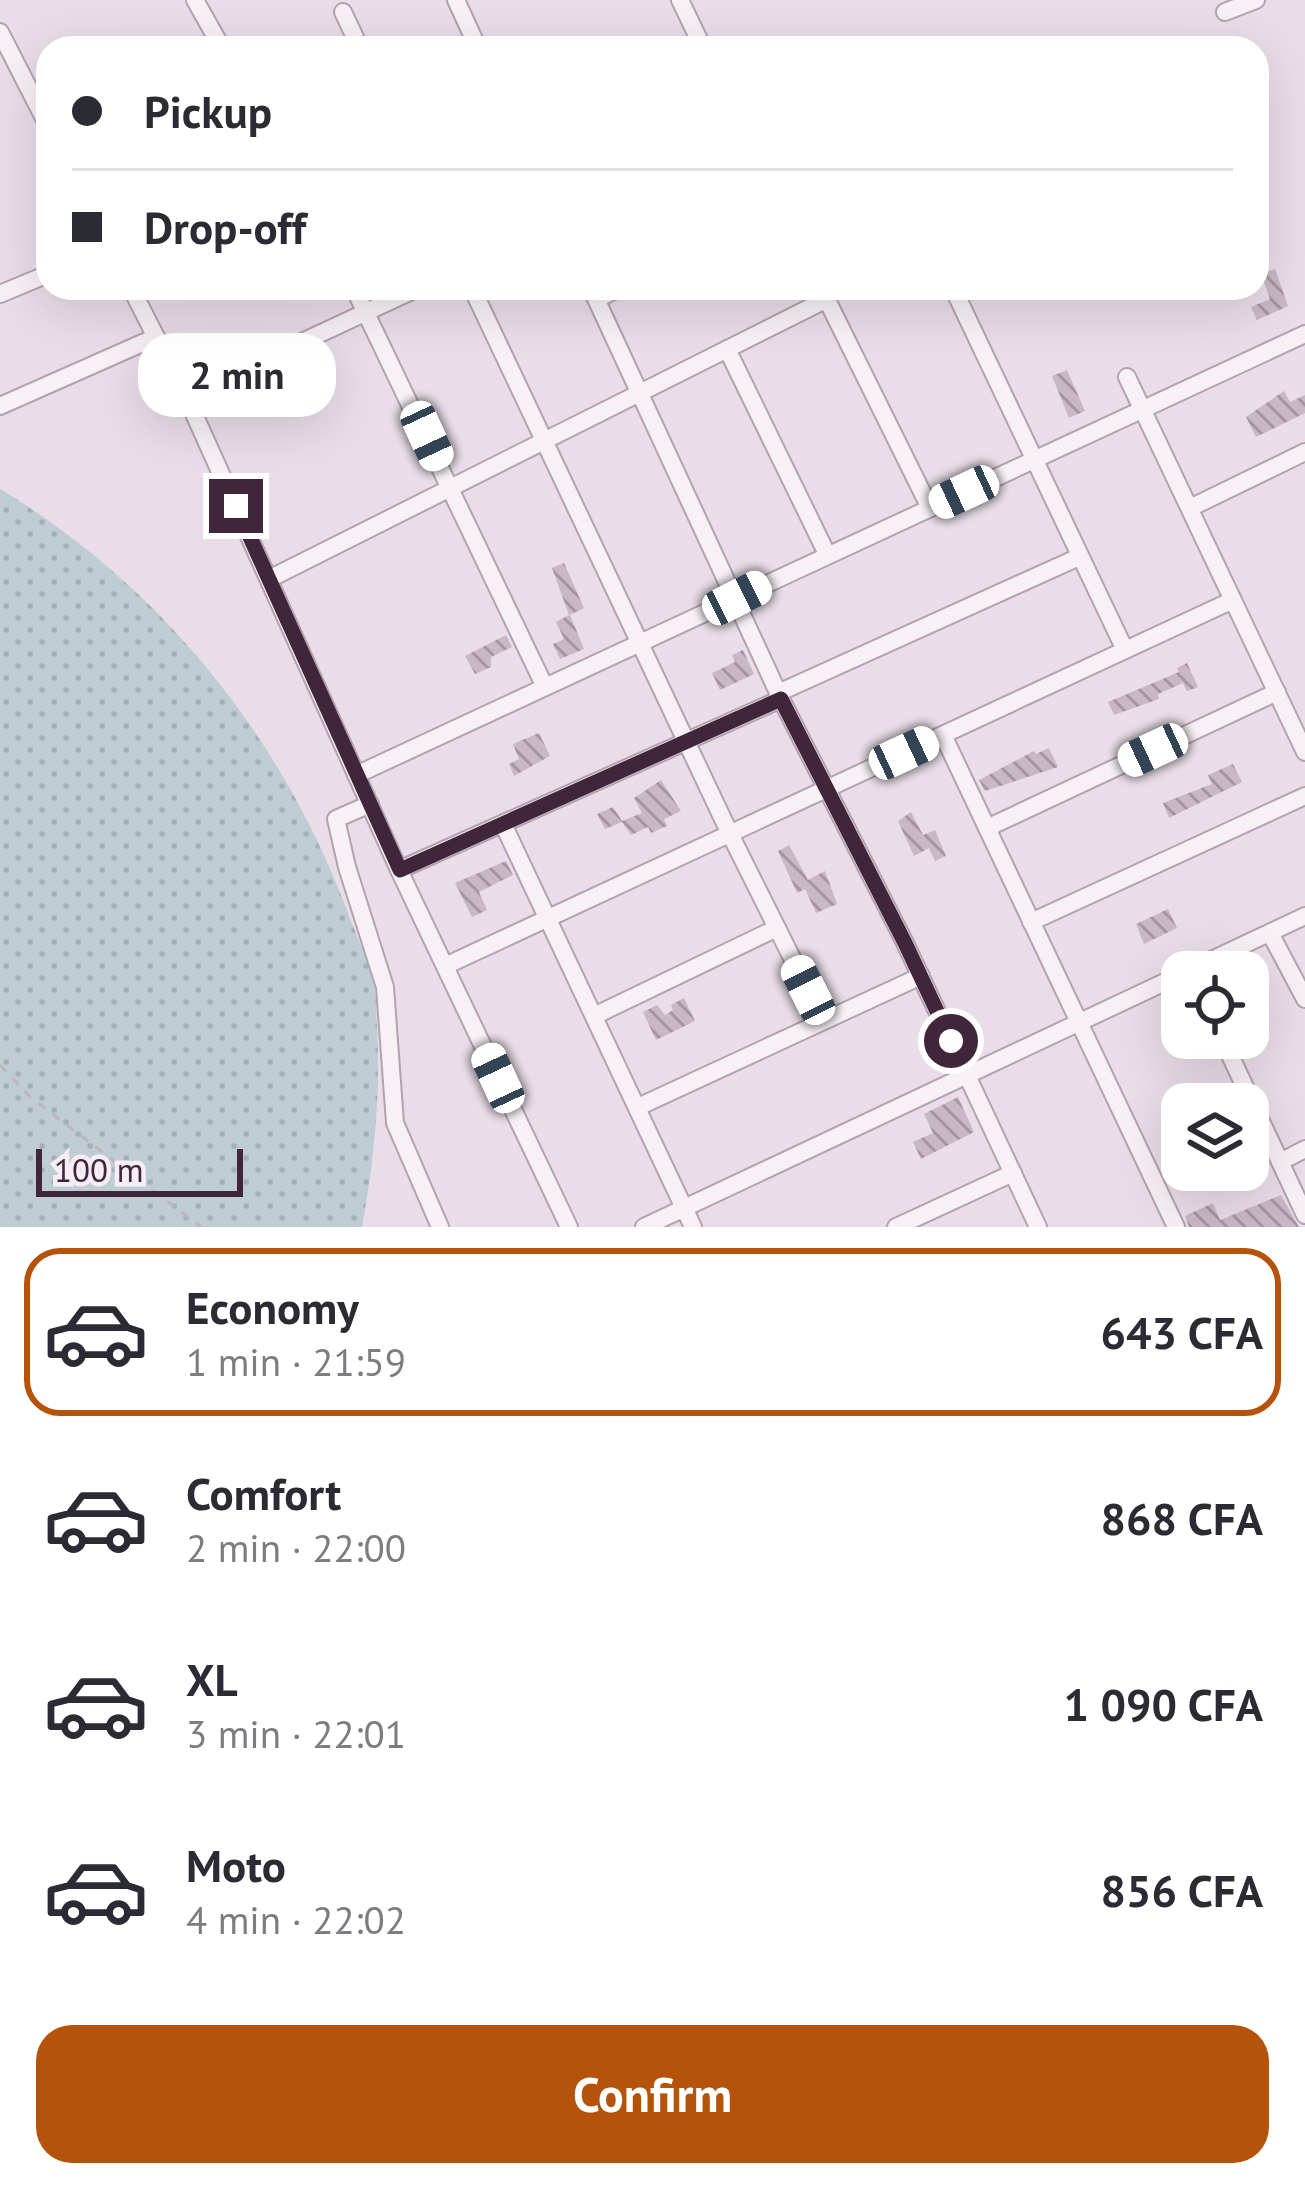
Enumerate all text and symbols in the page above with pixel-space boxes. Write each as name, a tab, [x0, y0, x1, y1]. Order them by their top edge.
text: Pickup	[144, 82, 272, 140]
text: Drop-off	[144, 198, 306, 256]
callout: 2 min	[137, 332, 335, 416]
text: 2 min	[189, 349, 285, 400]
car	[395, 396, 459, 476]
car	[924, 460, 1004, 524]
route end	[209, 479, 263, 533]
car	[697, 566, 777, 630]
car	[1113, 718, 1193, 782]
car	[864, 721, 944, 785]
car	[776, 950, 840, 1030]
map controls	[1161, 951, 1269, 1191]
button: locate	[1161, 951, 1269, 1059]
route start	[924, 1014, 978, 1068]
car	[466, 1038, 530, 1118]
button: layers	[1161, 1083, 1269, 1191]
scale bar	[36, 1143, 243, 1196]
text: 100 m	[54, 1148, 144, 1191]
icon: car	[42, 1278, 150, 1386]
text: Economy	[186, 1278, 359, 1336]
text: 643 CFA	[1100, 1303, 1263, 1361]
text: 1 min · 21:59	[186, 1336, 406, 1387]
icon: car	[42, 1464, 150, 1572]
text: Comfort	[186, 1464, 341, 1522]
text: 868 CFA	[1100, 1489, 1263, 1547]
text: 2 min · 22:00	[186, 1522, 406, 1573]
icon: car	[42, 1650, 150, 1758]
text: XL	[186, 1650, 238, 1708]
text: 1 090 CFA	[1064, 1675, 1263, 1733]
text: 3 min · 22:01	[186, 1708, 406, 1759]
icon: car	[42, 1836, 150, 1944]
text: Moto	[186, 1836, 286, 1894]
text: 856 CFA	[1100, 1861, 1263, 1919]
text: 4 min · 22:02	[186, 1894, 406, 1945]
button: Confirm	[36, 2025, 1269, 2163]

